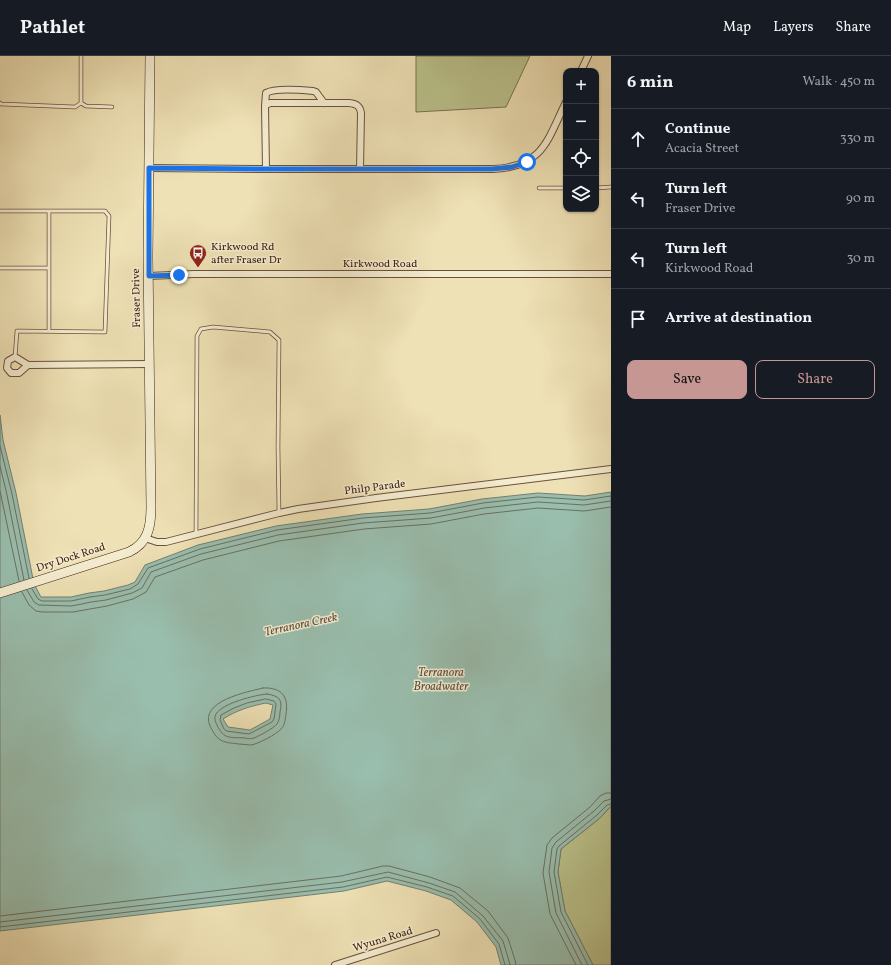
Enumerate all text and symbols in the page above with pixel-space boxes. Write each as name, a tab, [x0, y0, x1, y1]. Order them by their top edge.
text: Pathlet	[20, 15, 85, 41]
text: Map	[723, 18, 751, 37]
text: Layers	[773, 18, 813, 37]
text: Share	[835, 18, 871, 37]
map controls	[563, 68, 599, 212]
button: +	[563, 68, 599, 104]
text: 6 min	[627, 71, 673, 94]
text: Walk · 450 m	[802, 73, 875, 91]
button: −	[563, 104, 599, 140]
text: Continue	[665, 119, 730, 140]
icon: ahead	[627, 128, 649, 150]
text: 330 m	[840, 130, 875, 148]
button: locate	[563, 140, 599, 176]
text: Acacia Street	[665, 140, 739, 158]
route start	[518, 153, 536, 171]
button: layers	[563, 176, 599, 212]
text: Turn left	[665, 179, 727, 200]
icon: left	[627, 188, 649, 210]
text: 90 m	[846, 190, 875, 208]
text: Fraser Drive	[665, 200, 735, 218]
text: Turn left	[665, 239, 727, 260]
place label: Kirkwood Rd after Fraser Dr	[211, 240, 282, 268]
bus stop icon: Kirkwood Rd after Fraser Dr	[188, 243, 208, 268]
icon: left	[627, 248, 649, 270]
text: 30 m	[847, 250, 875, 268]
street label: Kirkwood Road	[343, 257, 417, 272]
text: Kirkwood Road	[665, 260, 753, 278]
route end	[170, 266, 188, 284]
street label: Fraser Drive	[129, 268, 145, 328]
icon: arrive	[627, 308, 649, 330]
text: Arrive at destination	[665, 308, 812, 329]
button: Save	[627, 360, 747, 399]
button: Share	[755, 360, 875, 399]
street label: Philp Parade	[344, 477, 406, 499]
street label: Dry Dock Road	[34, 540, 108, 576]
water label: Terranora Creek	[263, 609, 339, 641]
water label: Terranora Broadwater	[414, 665, 469, 695]
street label: Wyuna Road	[351, 924, 415, 956]

